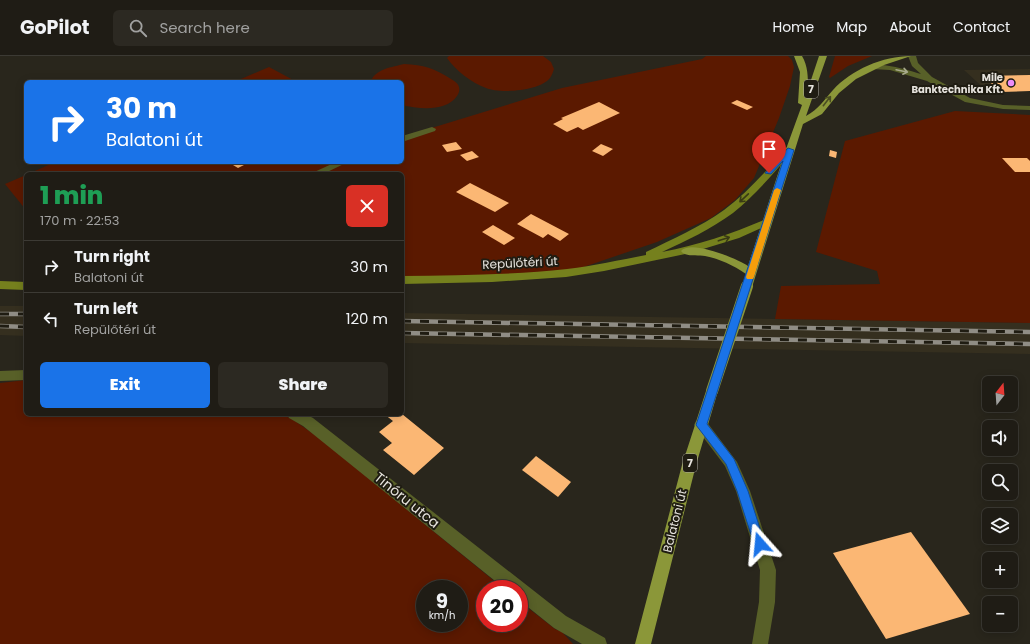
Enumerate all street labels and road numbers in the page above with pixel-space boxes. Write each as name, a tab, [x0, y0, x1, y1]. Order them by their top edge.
road number: 7	[804, 80, 818, 98]
street label: Repülőtéri út	[482, 252, 558, 273]
road number: 7	[683, 454, 697, 472]
street label: Tinóru utca	[370, 467, 444, 533]
street label: Balatoni út	[658, 488, 691, 554]

